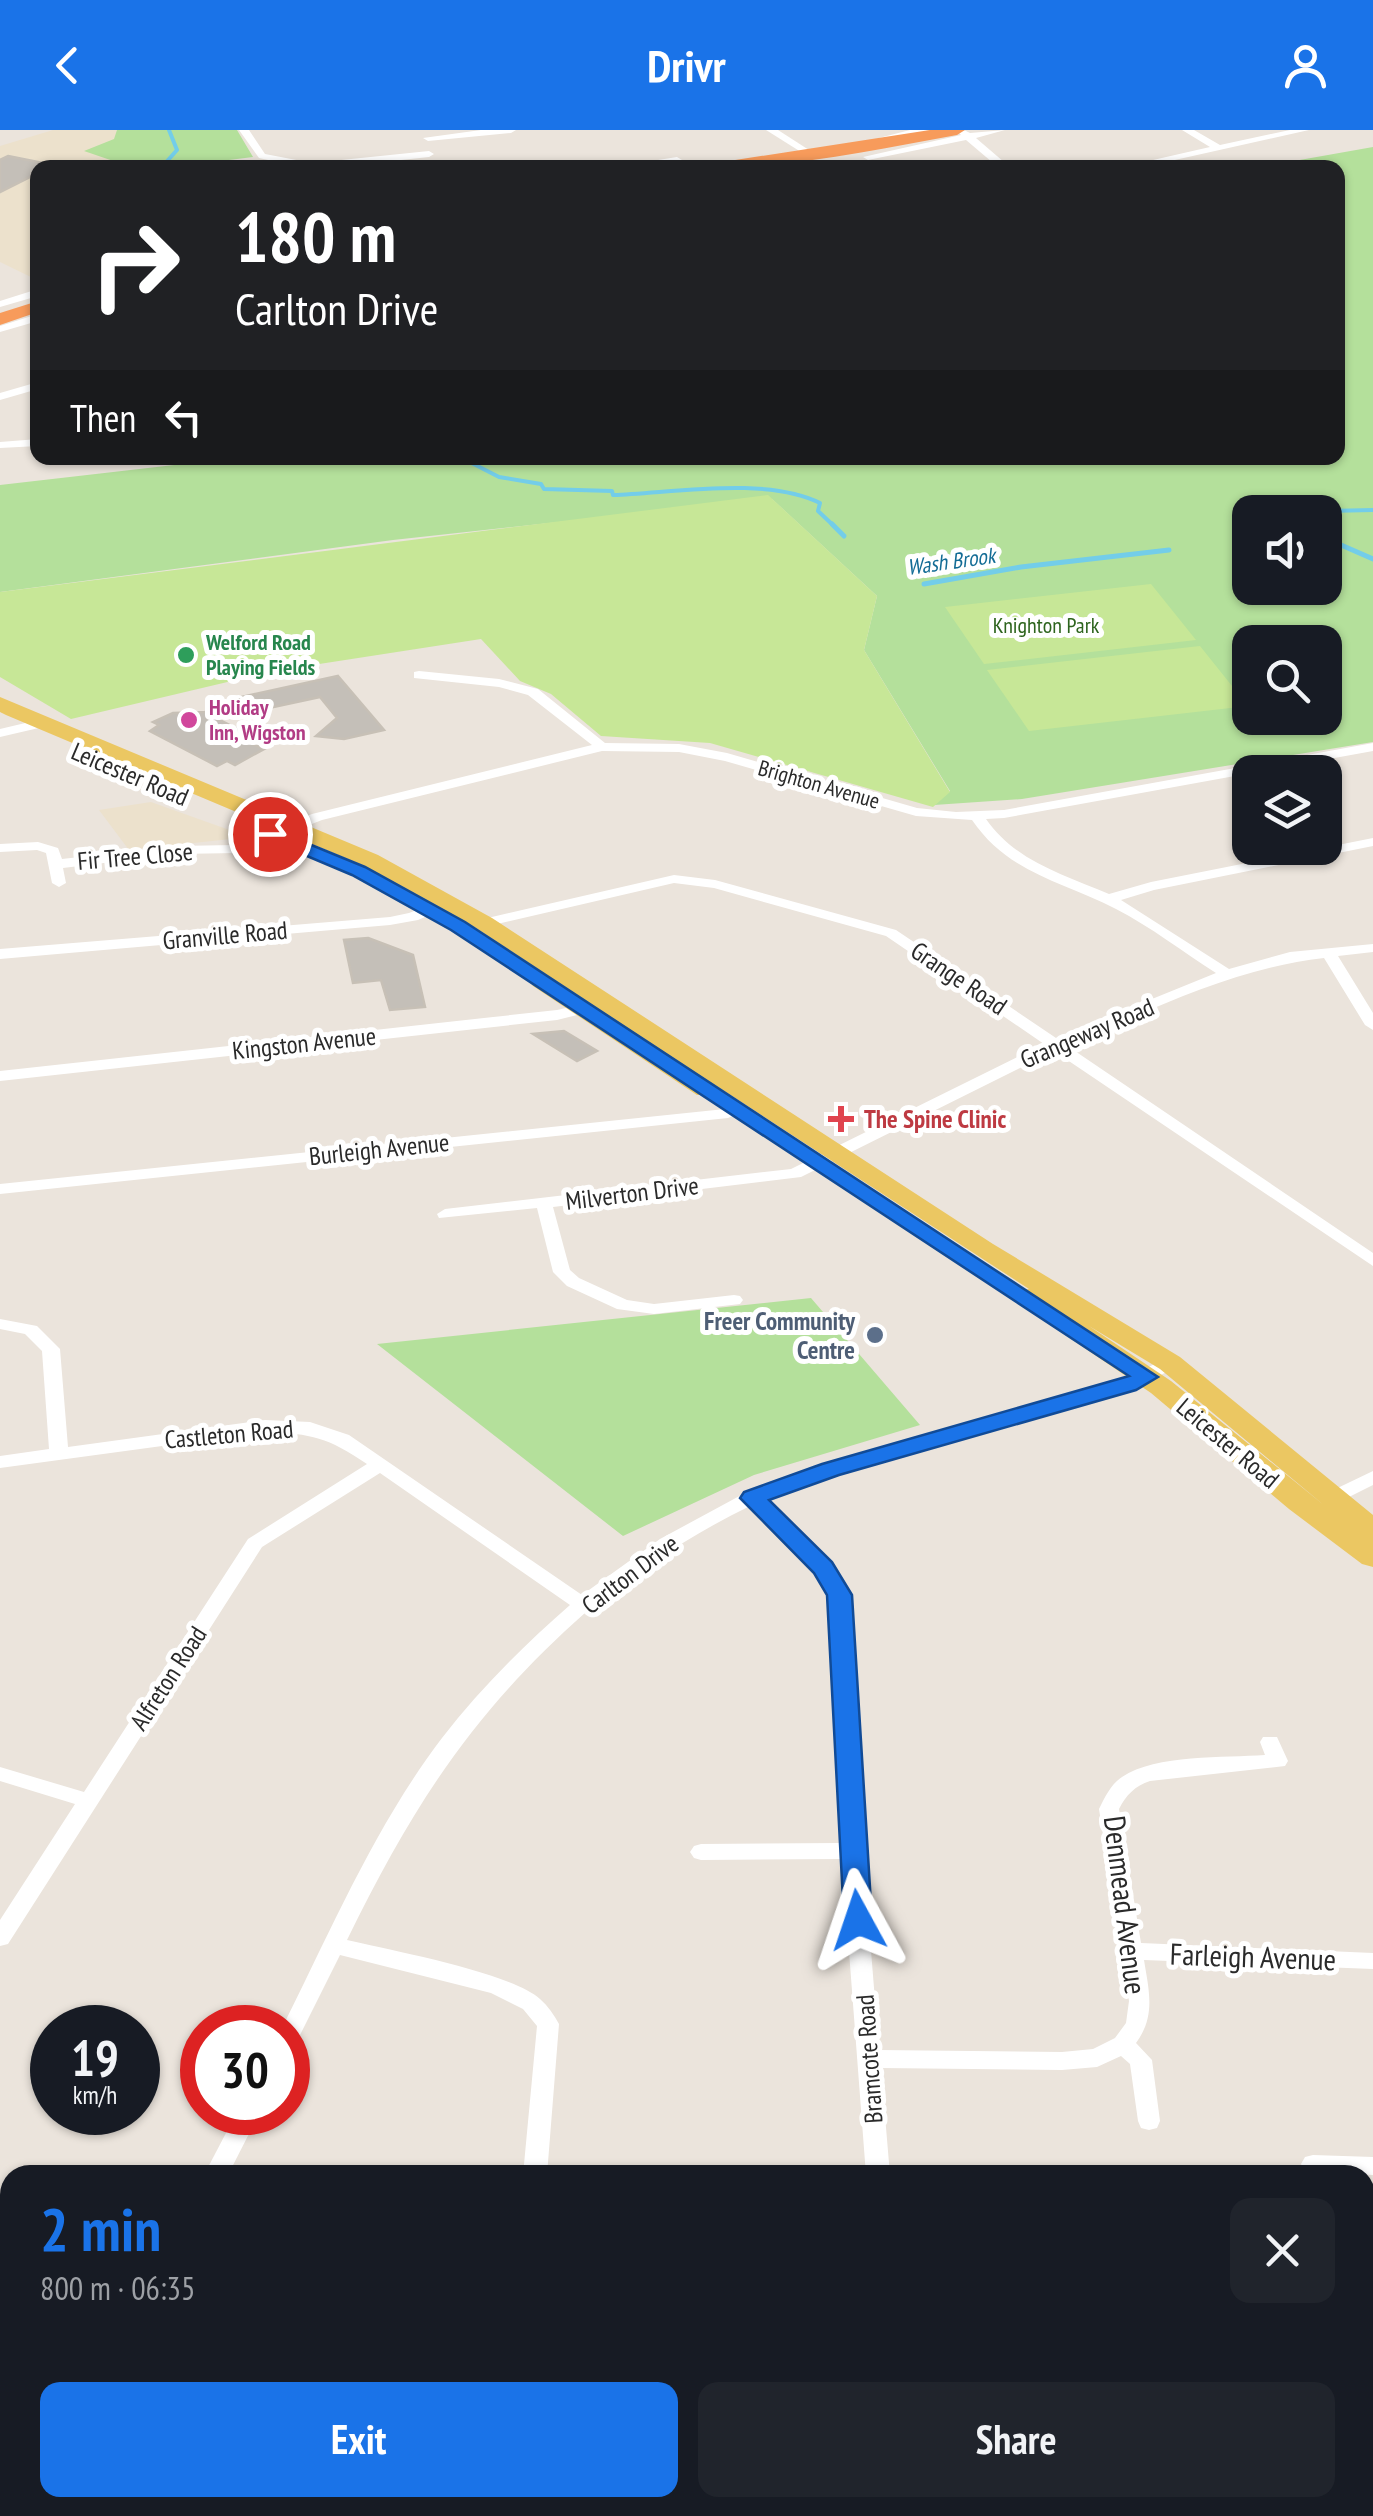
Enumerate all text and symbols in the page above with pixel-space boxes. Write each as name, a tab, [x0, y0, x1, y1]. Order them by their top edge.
text: Drivr	[647, 36, 726, 94]
icon: back	[40, 38, 95, 93]
icon: person	[1278, 38, 1333, 93]
text: 180 m	[235, 191, 396, 281]
icon: right	[70, 200, 200, 330]
text: Carlton Drive	[235, 279, 438, 337]
icon: left	[156, 390, 211, 445]
text: Then	[70, 393, 136, 442]
map controls	[1232, 495, 1342, 865]
button: sound	[1232, 495, 1342, 605]
water label: Wash Brook	[905, 541, 999, 581]
park label: Knighton Park	[993, 611, 1100, 639]
button: search	[1232, 625, 1342, 735]
place label: Welford Road Playing Fields	[205, 628, 316, 681]
marker: Welford Road Playing Fields	[175, 644, 197, 666]
place label: Holiday Inn, Wigston	[209, 693, 306, 746]
marker: Holiday Inn, Wigston	[178, 709, 200, 731]
street label: Leicester Road	[67, 735, 193, 813]
street label: Brighton Avenue	[755, 753, 883, 815]
button: layers	[1232, 755, 1342, 865]
pin	[228, 792, 313, 877]
icon: arrive	[243, 807, 298, 862]
street label: Fir Tree Close	[76, 835, 194, 877]
street label: Granville Road	[161, 914, 289, 956]
street label: Grange Road	[905, 934, 1013, 1022]
street label: Grangeway Road	[1015, 990, 1159, 1076]
street label: Kingston Avenue	[231, 1020, 377, 1066]
place label: The Spine Clinic	[864, 1103, 1006, 1135]
marker: The Spine Clinic	[828, 1106, 854, 1132]
street label: Burleigh Avenue	[307, 1126, 451, 1172]
street label: Milverton Drive	[564, 1169, 700, 1217]
place label: Freer Community Centre	[704, 1305, 856, 1366]
marker: Freer Community Centre	[864, 1324, 886, 1346]
street label: Leicester Road	[1170, 1391, 1286, 1495]
street label: Castleton Road	[163, 1412, 295, 1456]
street label: Carlton Drive	[575, 1527, 685, 1621]
street label: Alfreton Road	[123, 1620, 213, 1736]
street label: Denmead Avenue	[1096, 1813, 1156, 1997]
position arrow	[806, 1868, 910, 1972]
street label: Farleigh Avenue	[1169, 1934, 1337, 1978]
street label: Bramcote Road	[849, 1993, 889, 2125]
speed limit sign: 30	[180, 2005, 310, 2135]
text: 19	[71, 2025, 119, 2090]
text: km/h	[73, 2079, 117, 2111]
text: 2 min	[40, 2190, 161, 2268]
button: close	[1230, 2198, 1335, 2303]
text: 800 m · 06:35	[40, 2267, 195, 2309]
button: Exit	[40, 2382, 678, 2497]
button: Share	[698, 2382, 1335, 2497]

